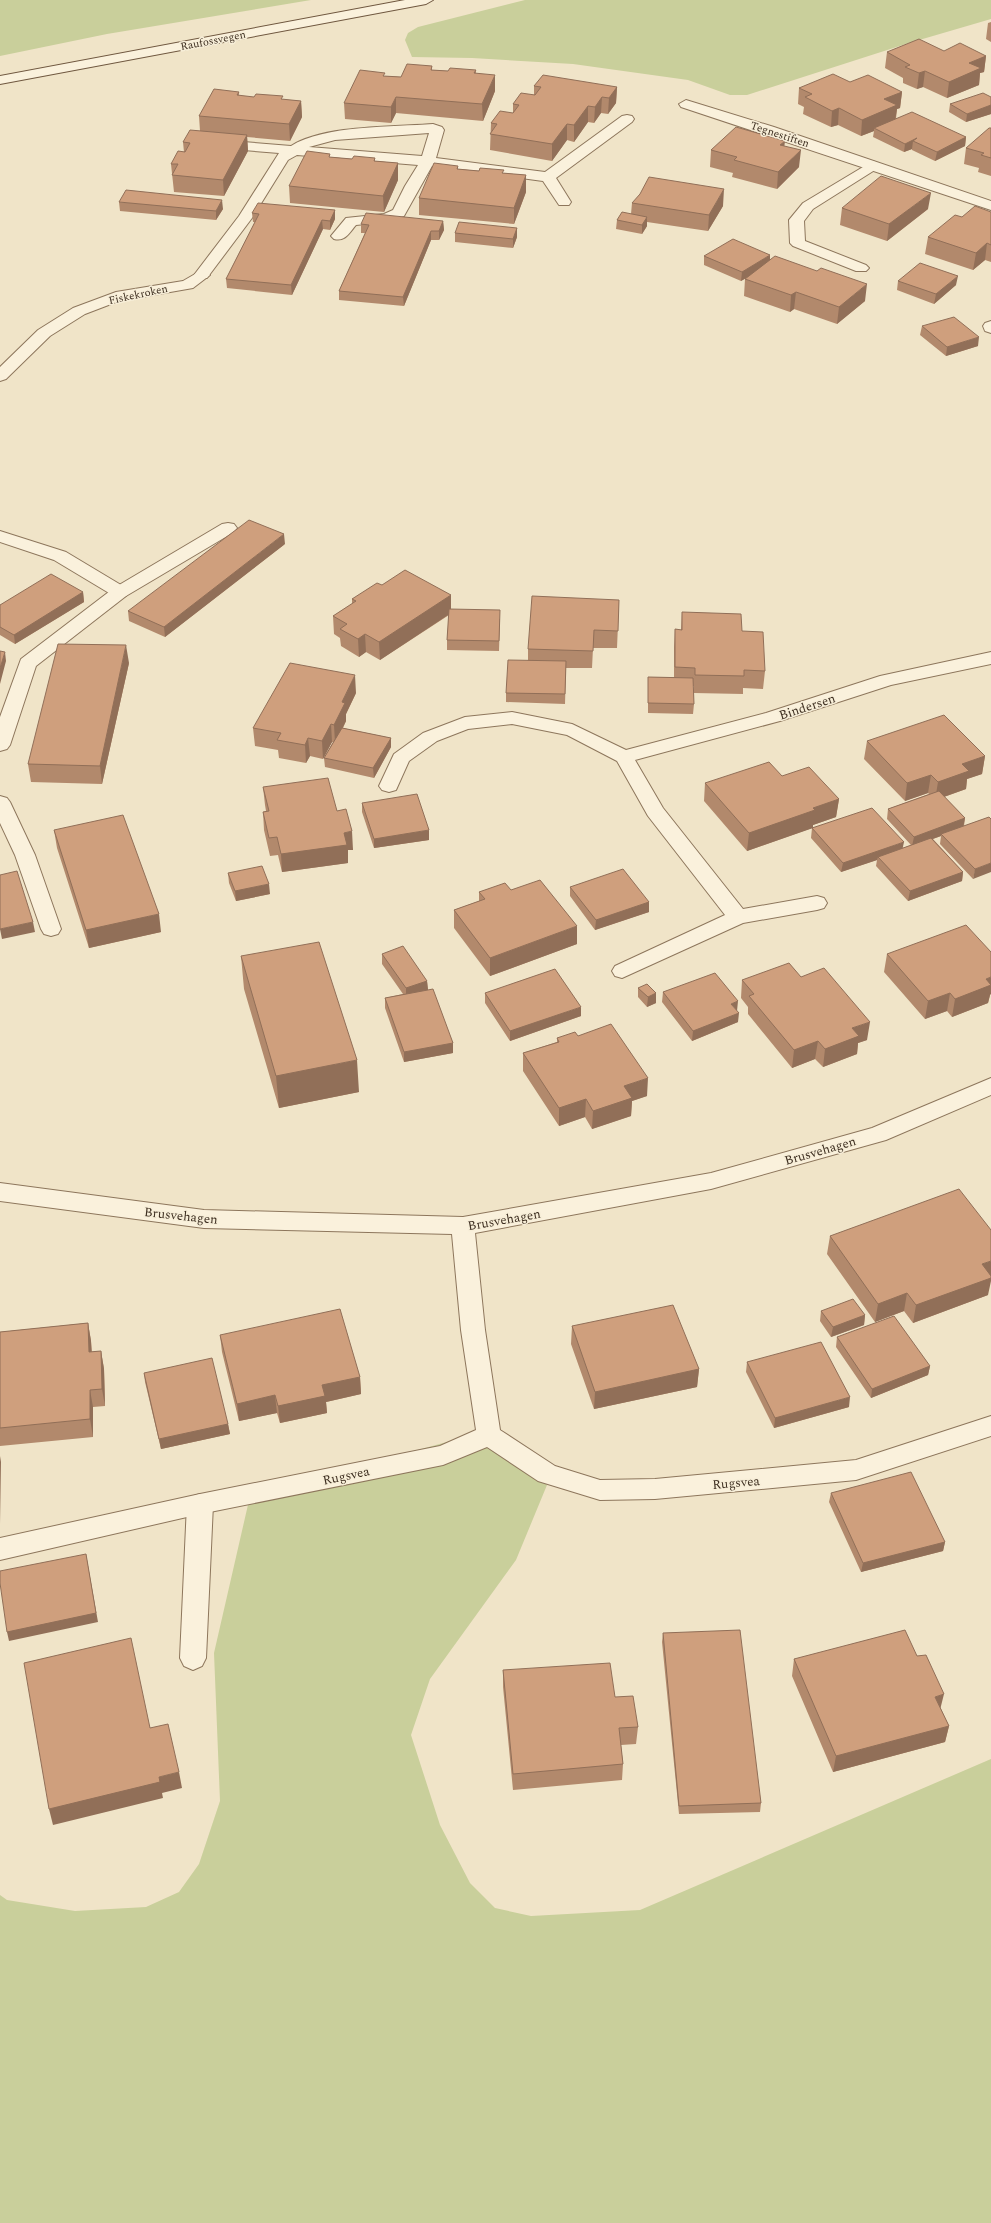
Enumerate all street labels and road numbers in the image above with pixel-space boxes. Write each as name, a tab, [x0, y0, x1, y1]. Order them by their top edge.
street label: Raufossvegen	[179, 26, 247, 55]
street label: Tegnestiften	[748, 117, 812, 152]
street label: Fiskekroken	[107, 280, 169, 309]
street label: Bindersen	[776, 688, 839, 725]
street label: Brusvehagen	[782, 1131, 859, 1171]
street label: Brusvehagen	[143, 1202, 219, 1230]
street label: Brusvehagen	[466, 1204, 543, 1236]
street label: Rugsvea	[321, 1461, 372, 1491]
street label: Rugsvea	[712, 1471, 761, 1495]

